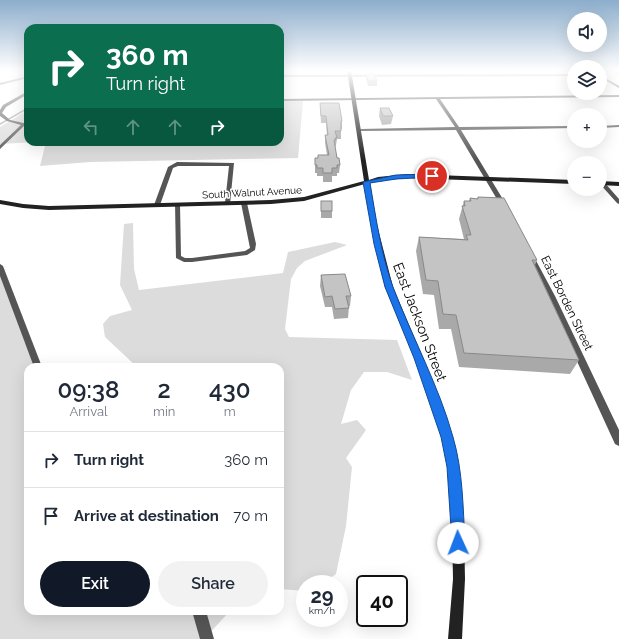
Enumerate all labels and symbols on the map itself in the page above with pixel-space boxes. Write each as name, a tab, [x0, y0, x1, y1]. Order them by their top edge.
pin	[415, 159, 449, 193]
street label: South Walnut Avenue	[202, 184, 302, 201]
street label: East Borden Street	[538, 253, 596, 353]
street label: East Jackson Street	[390, 260, 450, 384]
position arrow	[437, 522, 479, 564]
speed limit sign: 40	[356, 575, 408, 627]

